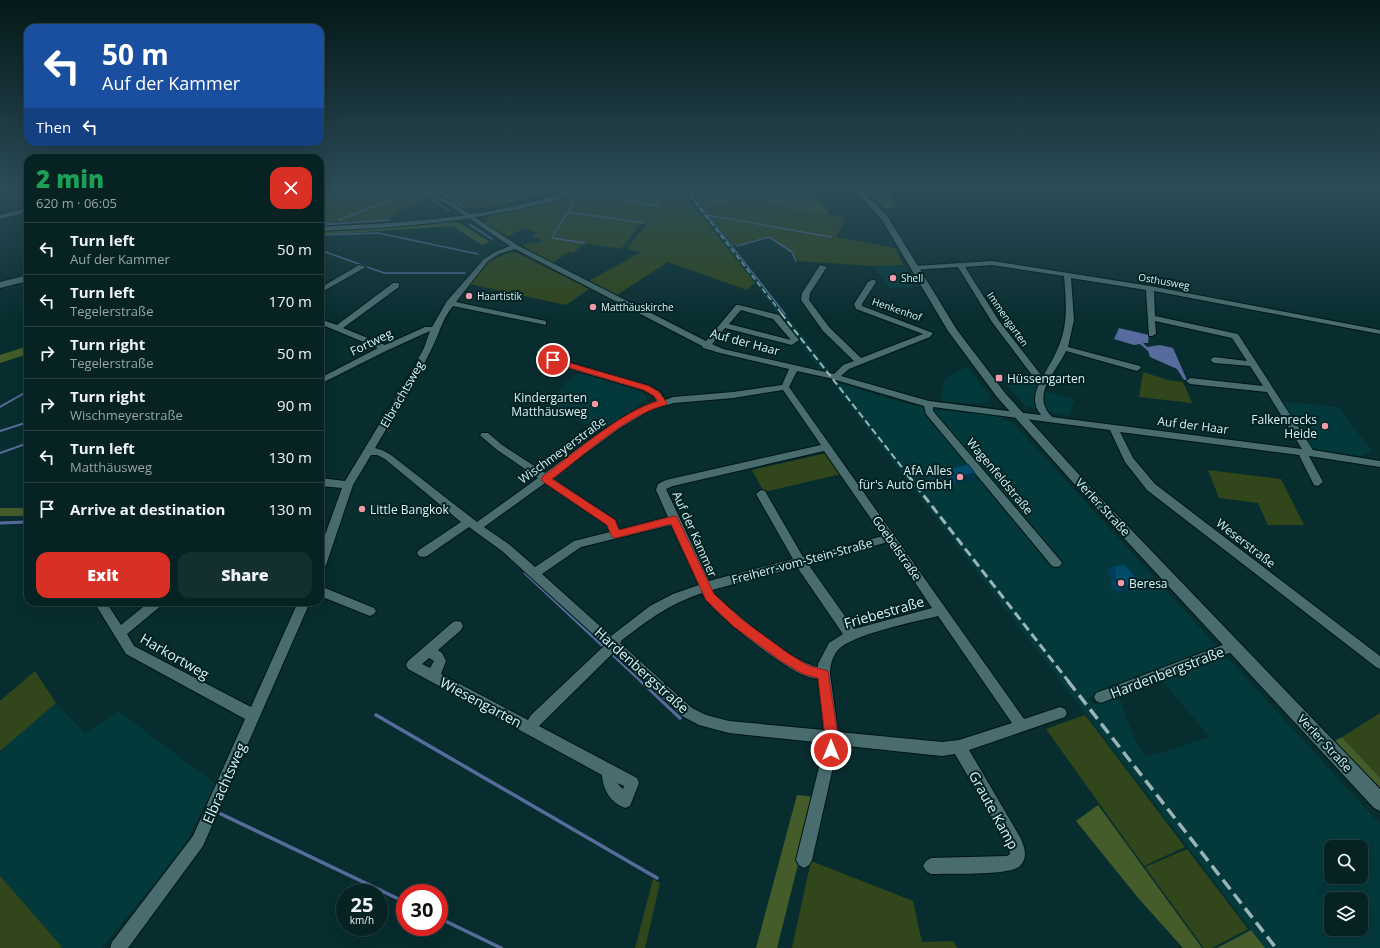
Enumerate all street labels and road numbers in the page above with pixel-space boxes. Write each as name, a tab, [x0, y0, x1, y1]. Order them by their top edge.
street label: Osthusweg	[1137, 270, 1191, 293]
street label: Immengarten	[984, 289, 1032, 349]
street label: Henkenhof	[870, 294, 924, 324]
street label: Fortweg	[347, 324, 395, 360]
street label: Auf der Haar	[708, 325, 782, 359]
street label: Elbrachtsweg	[376, 357, 428, 430]
street label: Wischmeyerstraße	[515, 412, 609, 488]
street label: Auf der Haar	[1157, 412, 1230, 438]
street label: Wagenfeldstraße	[963, 434, 1037, 518]
street label: Verler Straße	[1072, 474, 1134, 540]
street label: Auf der Kammer	[669, 488, 722, 580]
street label: Goebelstraße	[868, 512, 926, 584]
street label: Weserstraße	[1213, 514, 1279, 572]
street label: Freiherr-vom-Stein-Straße	[730, 534, 875, 588]
street label: Friebestraße	[842, 591, 926, 633]
street label: Hardenbergstraße	[591, 623, 693, 717]
street label: Harkortweg	[137, 629, 213, 684]
street label: Hardenbergstraße	[1107, 642, 1227, 702]
street label: Wiesengarten	[437, 672, 525, 732]
street label: Verler Straße	[1294, 710, 1356, 776]
street label: Elbrachtsweg	[198, 739, 250, 826]
street label: Graute Kamp	[965, 768, 1023, 852]

